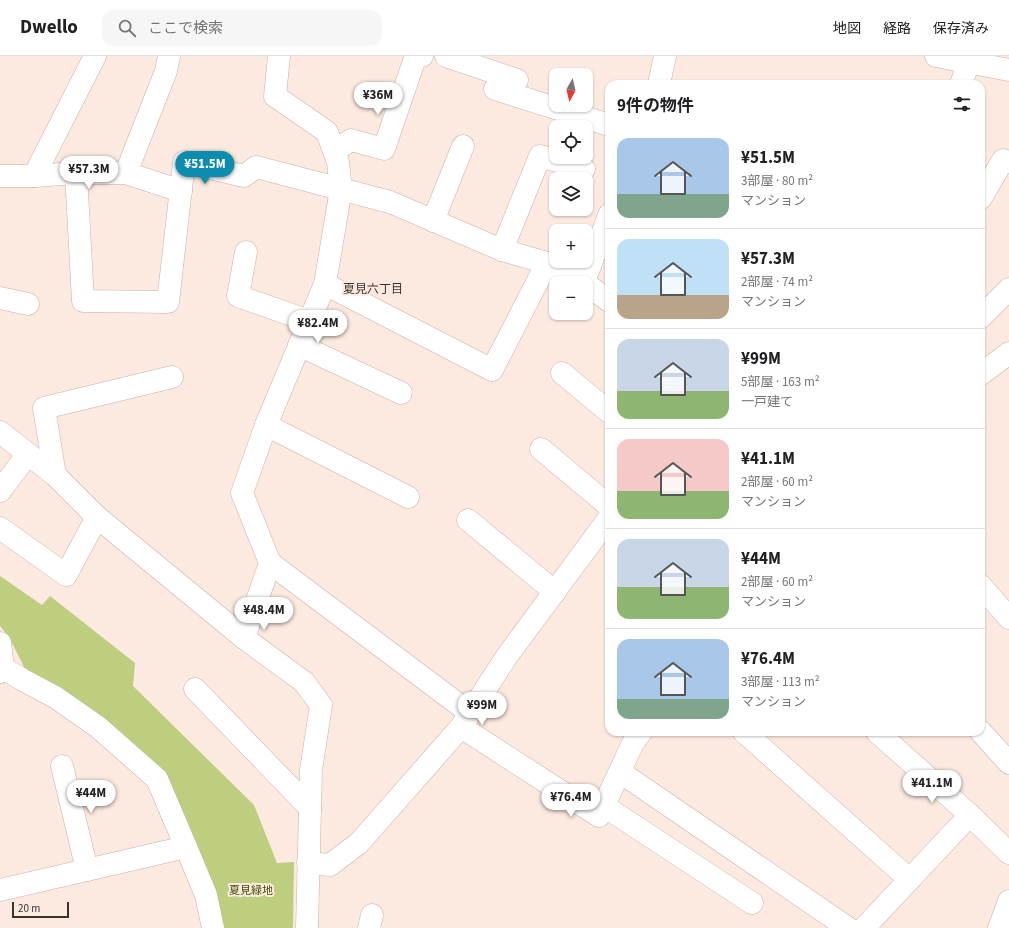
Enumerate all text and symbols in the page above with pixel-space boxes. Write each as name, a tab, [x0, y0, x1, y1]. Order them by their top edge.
search box	[102, 10, 382, 46]
text: Dwello	[20, 14, 78, 41]
icon: search	[116, 17, 138, 39]
text: ここで検索	[148, 18, 223, 39]
text: 地図	[833, 19, 861, 39]
text: 経路	[883, 19, 911, 39]
text: 保存済み	[933, 19, 989, 39]
north arrow	[549, 68, 593, 112]
map controls	[549, 68, 593, 320]
pin: ¥36M	[354, 82, 402, 116]
text: ¥36M	[363, 86, 393, 104]
icon: filters	[951, 93, 973, 115]
text: 9件の物件	[617, 94, 694, 118]
button: locate	[549, 120, 593, 164]
text: ¥51.5M	[741, 146, 795, 170]
pin: ¥51.5M	[172, 151, 238, 185]
icon: home	[649, 154, 697, 202]
text: ¥51.5M	[184, 155, 226, 173]
pin: ¥57.3M	[56, 156, 122, 190]
text: ¥57.3M	[68, 160, 110, 178]
button: layers	[549, 172, 593, 216]
text: 3部屋 · 80 m²	[741, 172, 813, 190]
text: マンション	[741, 192, 806, 210]
button: +	[549, 224, 593, 268]
text: ¥57.3M	[741, 247, 795, 271]
icon: home	[649, 255, 697, 303]
text: 2部屋 · 74 m²	[741, 273, 813, 291]
button: −	[549, 276, 593, 320]
district label: 夏見六丁目	[343, 281, 403, 298]
text: マンション	[741, 293, 806, 311]
pin: ¥82.4M	[285, 310, 351, 344]
text: ¥82.4M	[297, 314, 339, 332]
text: ¥99M	[741, 347, 781, 371]
icon: home	[649, 355, 697, 403]
text: 5部屋 · 163 m²	[741, 373, 819, 391]
text: 一戸建て	[741, 393, 793, 411]
text: ¥41.1M	[741, 447, 795, 471]
icon: home	[649, 455, 697, 503]
text: 2部屋 · 60 m²	[741, 473, 813, 491]
text: マンション	[741, 493, 806, 511]
text: ¥44M	[741, 547, 781, 571]
icon: home	[649, 555, 697, 603]
text: 2部屋 · 60 m²	[741, 573, 813, 591]
text: マンション	[741, 593, 806, 611]
pin: ¥48.4M	[231, 597, 297, 631]
text: ¥48.4M	[243, 601, 285, 619]
text: ¥76.4M	[741, 647, 795, 671]
icon: home	[649, 655, 697, 703]
text: 3部屋 · 113 m²	[741, 673, 819, 691]
pin: ¥99M	[458, 692, 506, 726]
text: マンション	[741, 693, 806, 711]
text: ¥99M	[467, 696, 497, 714]
pin: ¥41.1M	[899, 770, 965, 804]
text: ¥41.1M	[911, 774, 953, 792]
pin: ¥44M	[67, 780, 115, 814]
text: ¥44M	[76, 784, 106, 802]
pin: ¥76.4M	[538, 784, 604, 818]
text: ¥76.4M	[550, 788, 592, 806]
park label: 夏見緑地	[229, 883, 273, 898]
scale bar	[12, 900, 69, 919]
text: 20 m	[18, 901, 40, 916]

